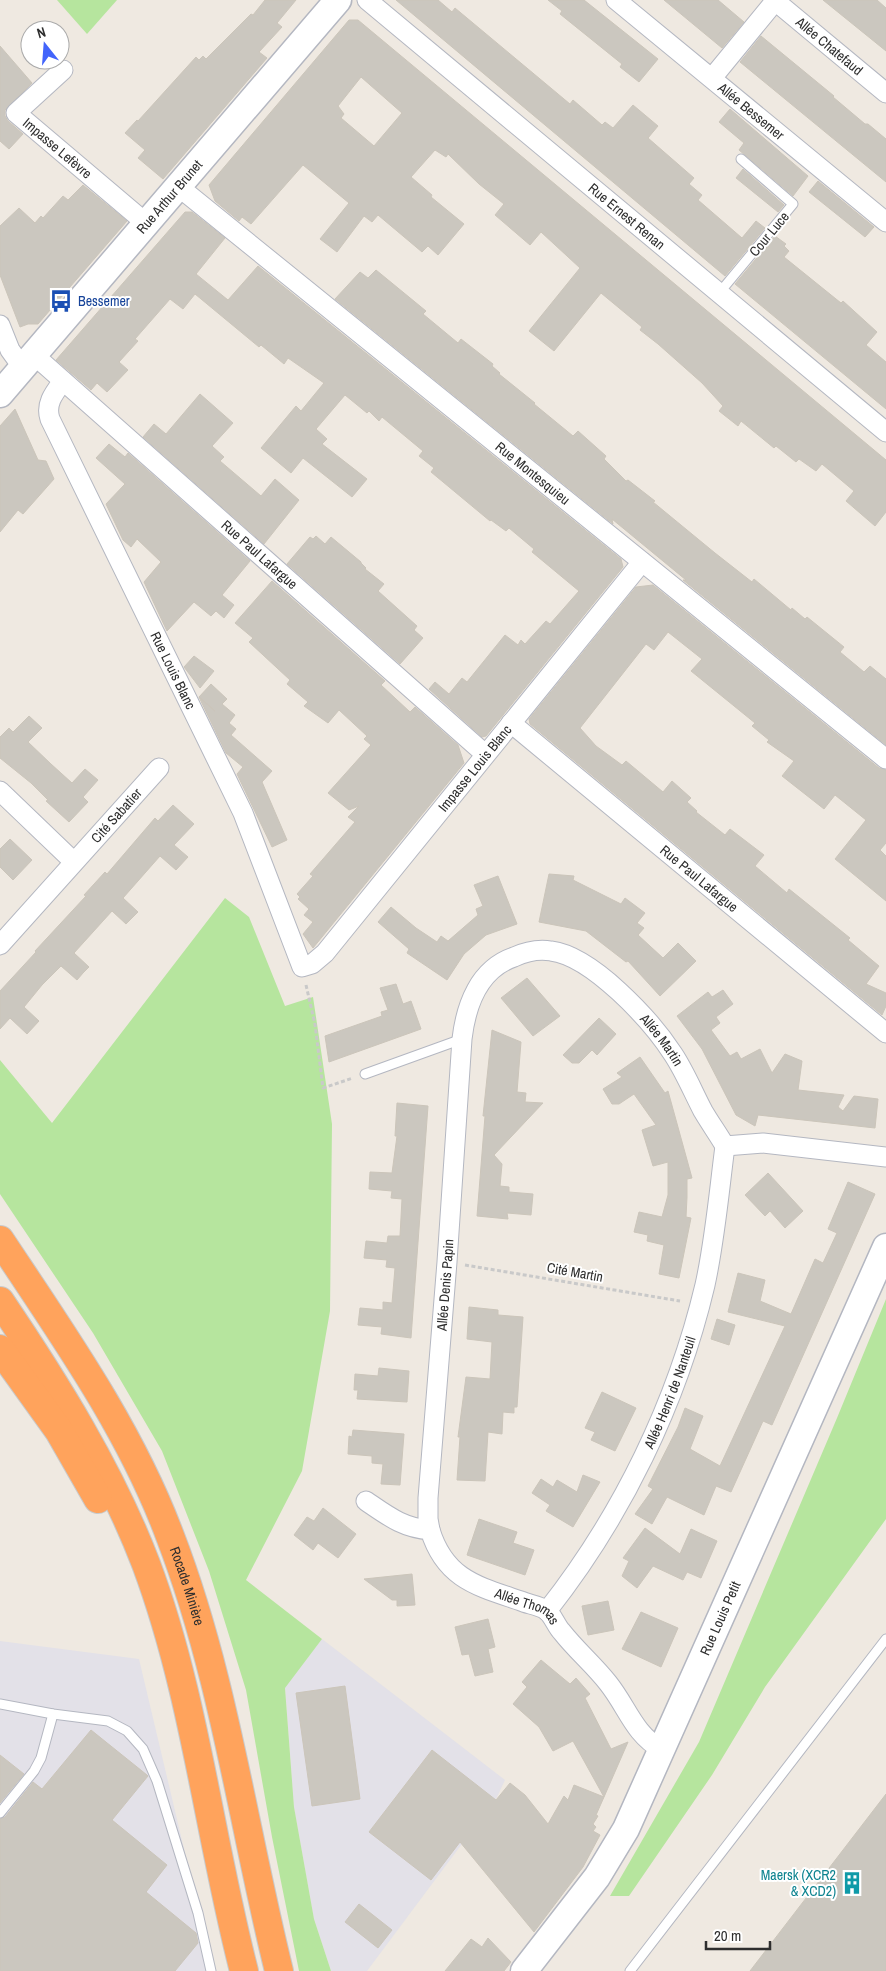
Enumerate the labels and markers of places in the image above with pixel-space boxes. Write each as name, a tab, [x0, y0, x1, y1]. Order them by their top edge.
bus stop icon: Bessemer	[48, 288, 74, 314]
place label: Bessemer	[78, 292, 130, 310]
place label: Maersk (XCR2 & XCD2)	[761, 1866, 836, 1900]
building icon: Maersk (XCR2 & XCD2)	[839, 1870, 865, 1896]

